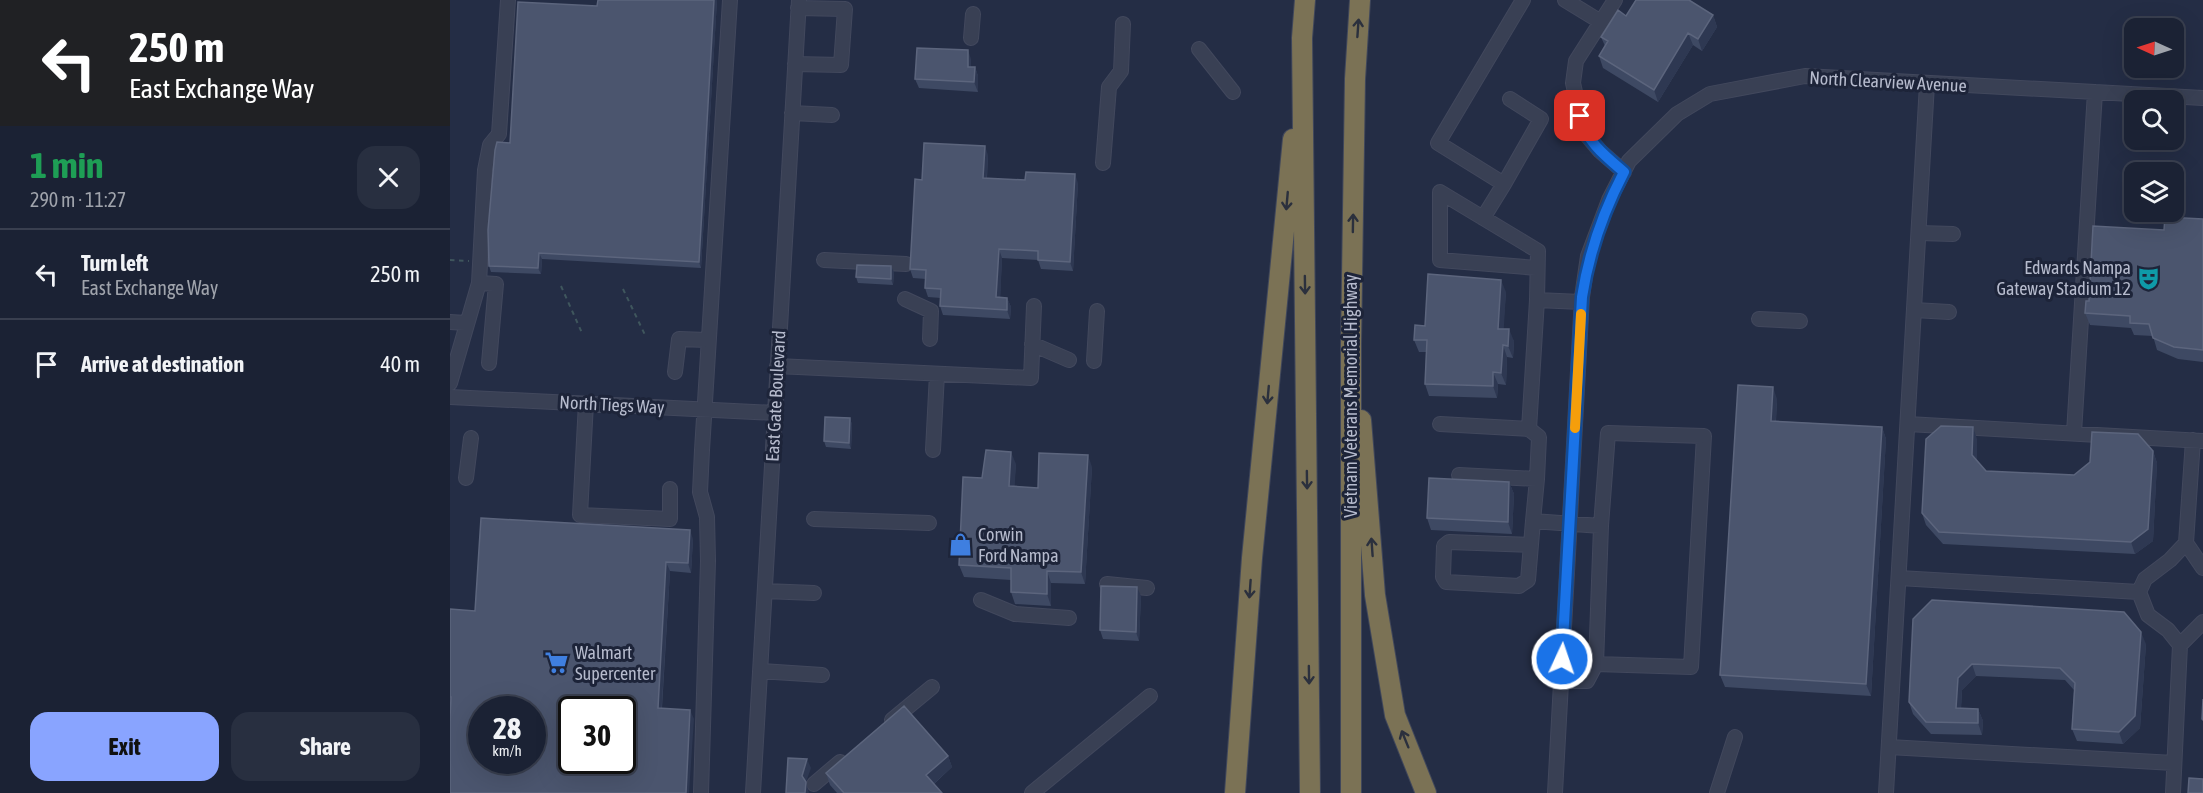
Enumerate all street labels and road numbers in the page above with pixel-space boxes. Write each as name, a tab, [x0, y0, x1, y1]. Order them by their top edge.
street label: North Clearview Avenue	[1809, 67, 1967, 96]
street label: Vietnam Veterans Memorial Highway	[1340, 274, 1361, 518]
street label: East Gate Boulevard	[762, 330, 789, 462]
street label: North Tiegs Way	[559, 391, 665, 418]

